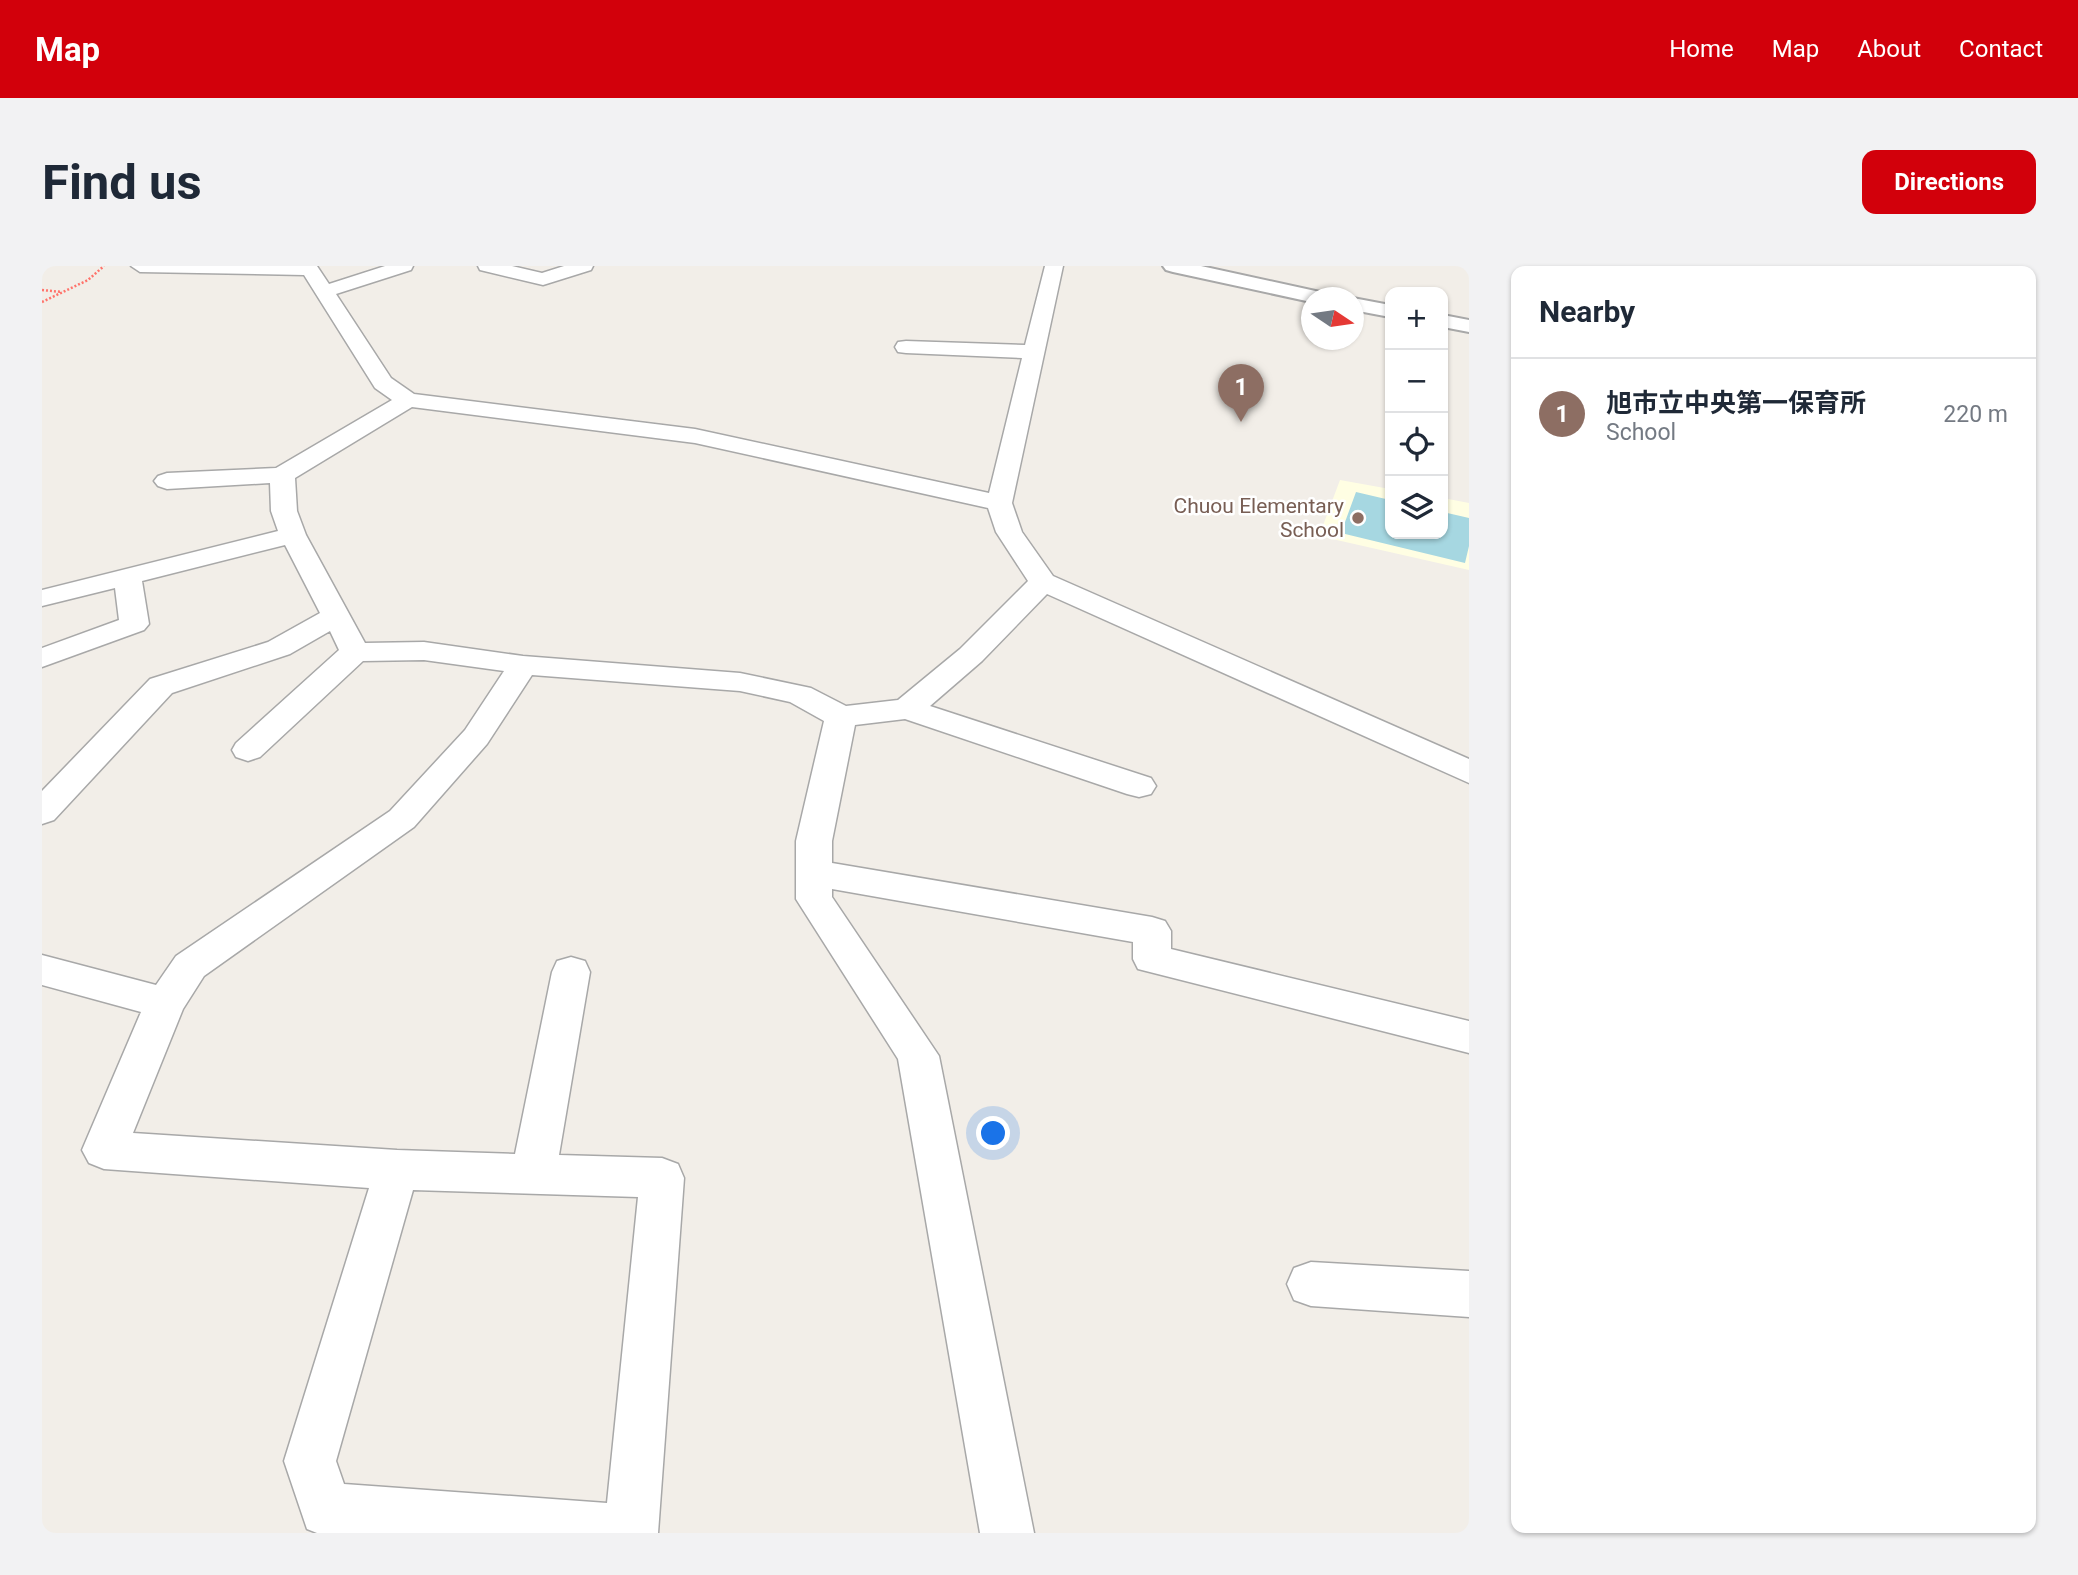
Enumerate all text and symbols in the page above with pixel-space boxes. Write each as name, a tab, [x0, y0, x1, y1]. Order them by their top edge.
text: Map	[35, 30, 100, 69]
text: Home	[1669, 35, 1734, 63]
text: Map	[1772, 35, 1819, 63]
text: About	[1857, 35, 1921, 63]
text: Contact	[1959, 35, 2043, 63]
button: Directions	[1862, 150, 2036, 214]
text: Find us	[42, 154, 202, 211]
north arrow	[1301, 287, 1364, 350]
map controls	[1385, 287, 1448, 539]
button: +	[1385, 287, 1448, 350]
text: Nearby	[1539, 294, 1635, 329]
button: −	[1385, 350, 1448, 413]
pin: 1	[1218, 364, 1264, 422]
text: 旭市立中央第一保育所	[1606, 388, 1866, 418]
text: 1	[1555, 401, 1569, 428]
text: 220 m	[1943, 401, 2008, 428]
button: locate	[1385, 413, 1448, 476]
text: School	[1606, 419, 1676, 446]
button: layers	[1385, 476, 1448, 539]
place label: Chuou Elementary School	[1174, 494, 1344, 542]
marker: Chuou Elementary School	[1350, 510, 1366, 526]
your location	[976, 1116, 1010, 1150]

